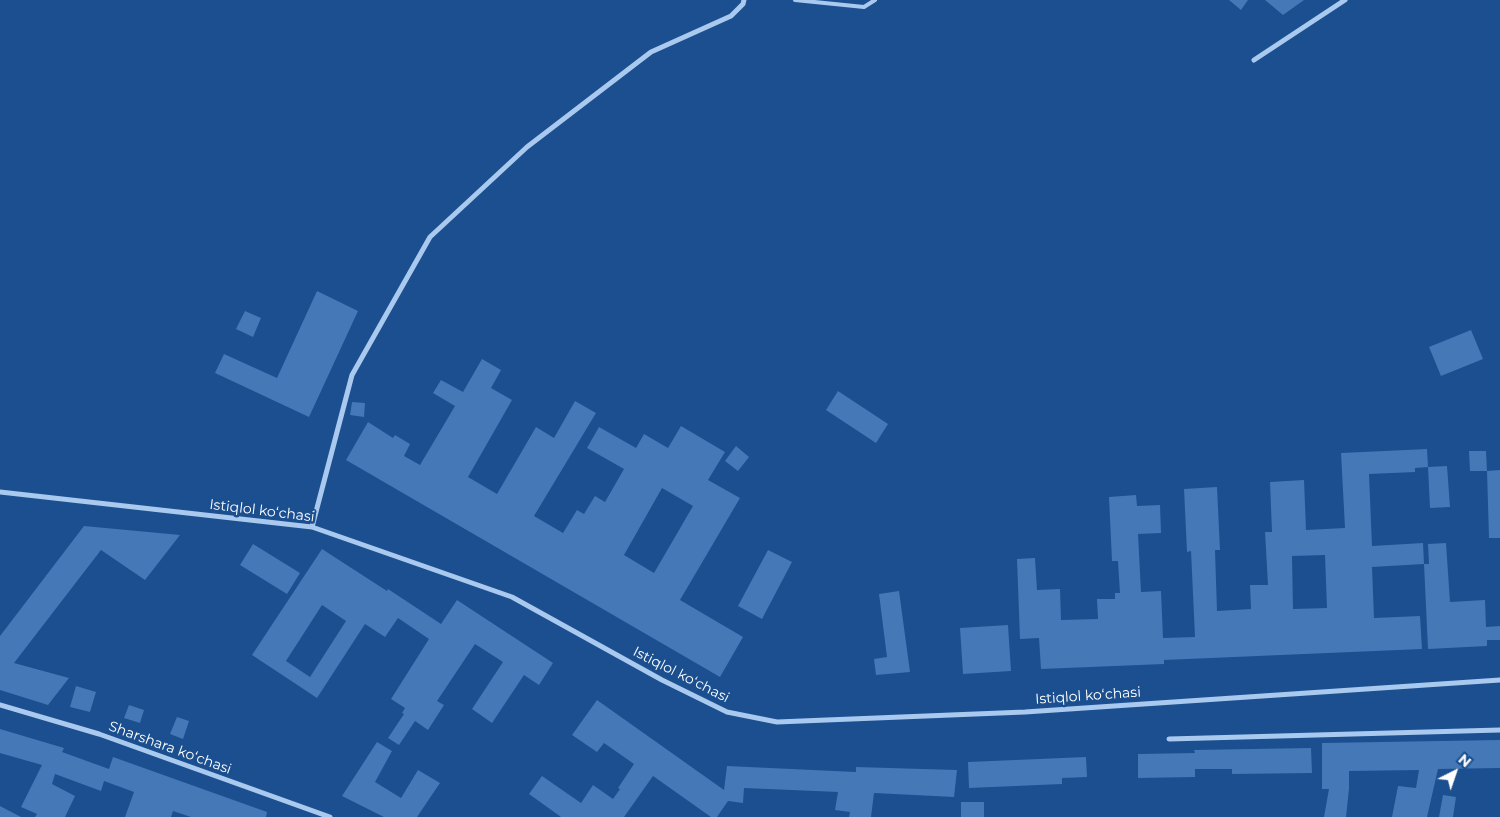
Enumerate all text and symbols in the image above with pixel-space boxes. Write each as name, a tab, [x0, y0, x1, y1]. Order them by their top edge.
street label: Istiqlol koʻchasi	[208, 496, 316, 526]
street label: Istiqlol koʻchasi	[630, 643, 732, 707]
street label: Istiqlol koʻchasi	[1035, 684, 1141, 708]
street label: Sharshara koʻchasi	[106, 718, 234, 778]
north arrow	[1430, 747, 1480, 797]
text: N	[1455, 750, 1475, 771]

